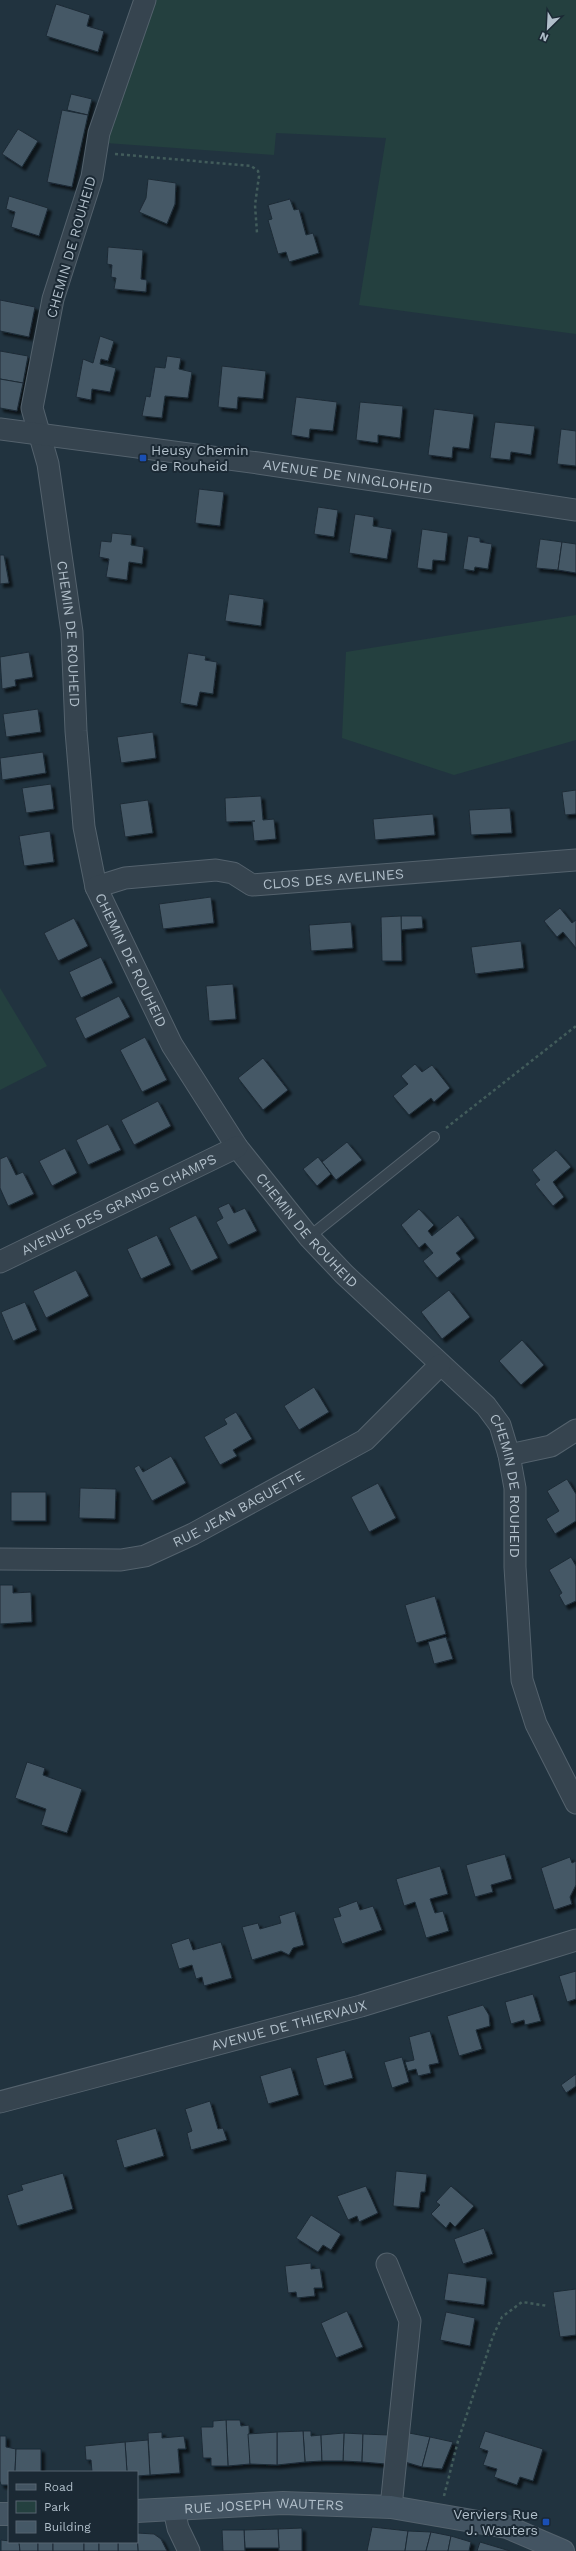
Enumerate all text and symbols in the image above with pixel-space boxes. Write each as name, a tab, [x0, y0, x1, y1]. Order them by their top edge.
north arrow	[528, 8, 568, 48]
text: N	[538, 29, 551, 44]
street label: CHEMIN DE ROUHEID	[43, 174, 99, 320]
place label: Heusy Chemin de Rouheid	[151, 442, 249, 474]
marker: Heusy Chemin de Rouheid	[138, 453, 148, 463]
street label: AVENUE DE NINGLOHEID	[262, 456, 434, 497]
street label: CHEMIN DE ROUHEID	[54, 560, 83, 707]
street label: CLOS DES AVELINES	[262, 865, 404, 892]
street label: CHEMIN DE ROUHEID	[92, 890, 170, 1030]
street label: AVENUE DES GRANDS CHAMPS	[19, 1150, 219, 1258]
street label: CHEMIN DE ROUHEID	[253, 1170, 361, 1291]
street label: CHEMIN DE ROUHEID	[486, 1410, 523, 1558]
street label: RUE JEAN BAGUETTE	[170, 1467, 307, 1550]
street label: AVENUE DE THIERVAUX	[209, 1997, 369, 2053]
legend	[8, 2471, 138, 2543]
text: Road	[44, 2480, 73, 2494]
street label: RUE JOSEPH WAUTERS	[184, 2495, 344, 2516]
text: Park	[44, 2500, 70, 2514]
place label: Verviers Rue J. Wauters	[453, 2506, 538, 2538]
marker: Verviers Rue J. Wauters	[541, 2517, 551, 2527]
text: Building	[44, 2520, 91, 2534]

